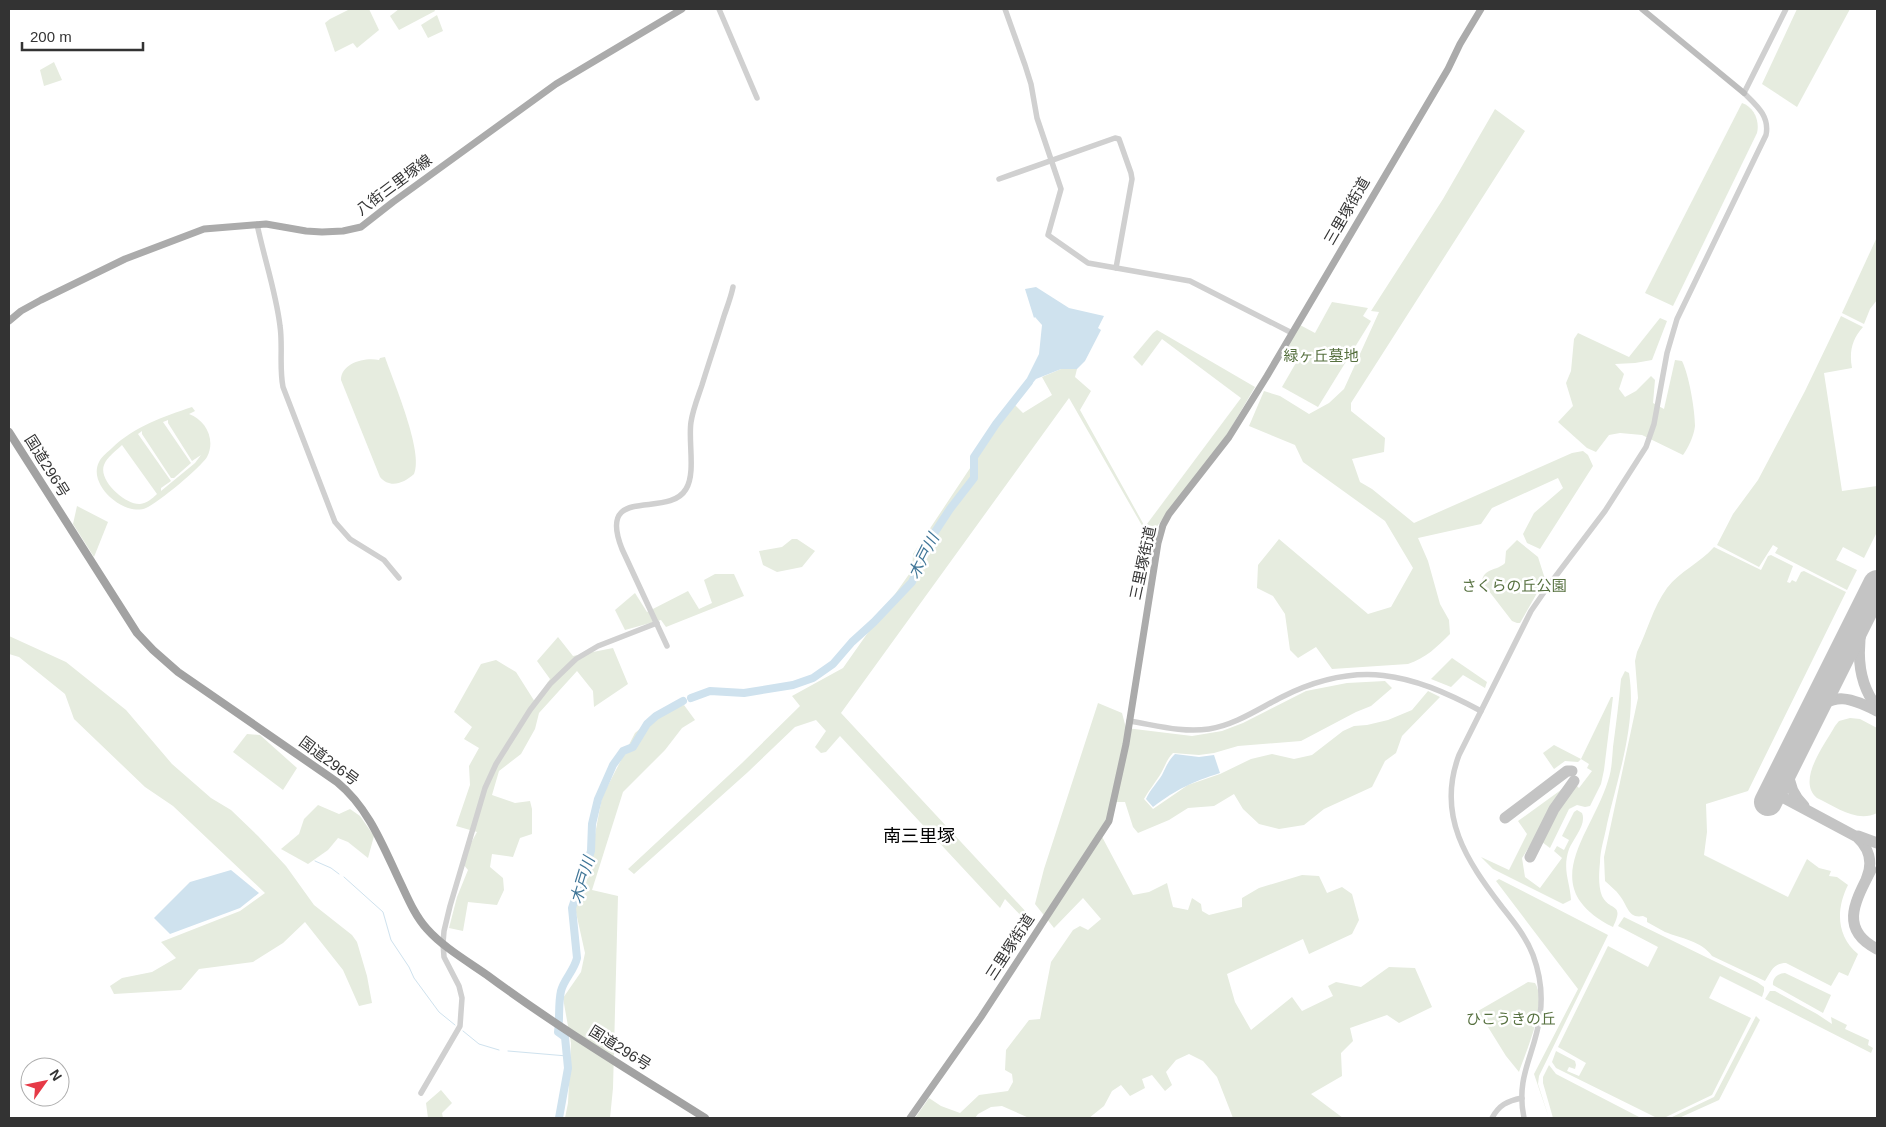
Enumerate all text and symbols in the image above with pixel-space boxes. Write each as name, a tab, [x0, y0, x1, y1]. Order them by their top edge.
scale bar	[22, 20, 144, 52]
text: 200 m	[30, 28, 72, 45]
street label: 八街三里塚線	[353, 151, 435, 218]
street label: 三里塚街道	[1320, 174, 1373, 247]
park label: 緑ヶ丘墓地	[1283, 347, 1359, 364]
street label: 国道296号	[22, 432, 73, 500]
street label: 三里塚街道	[1126, 524, 1159, 601]
water label: 木戸川	[905, 529, 943, 581]
park label: さくらの丘公園	[1461, 577, 1567, 594]
street label: 国道296号	[296, 733, 362, 788]
district label: 南三里塚	[883, 826, 955, 846]
water label: 木戸川	[567, 853, 598, 906]
street label: 三里塚街道	[982, 911, 1037, 983]
park label: ひこうきの丘	[1466, 1010, 1556, 1027]
street label: 国道296号	[586, 1022, 654, 1073]
north arrow	[20, 1057, 70, 1107]
text: N	[46, 1066, 65, 1084]

